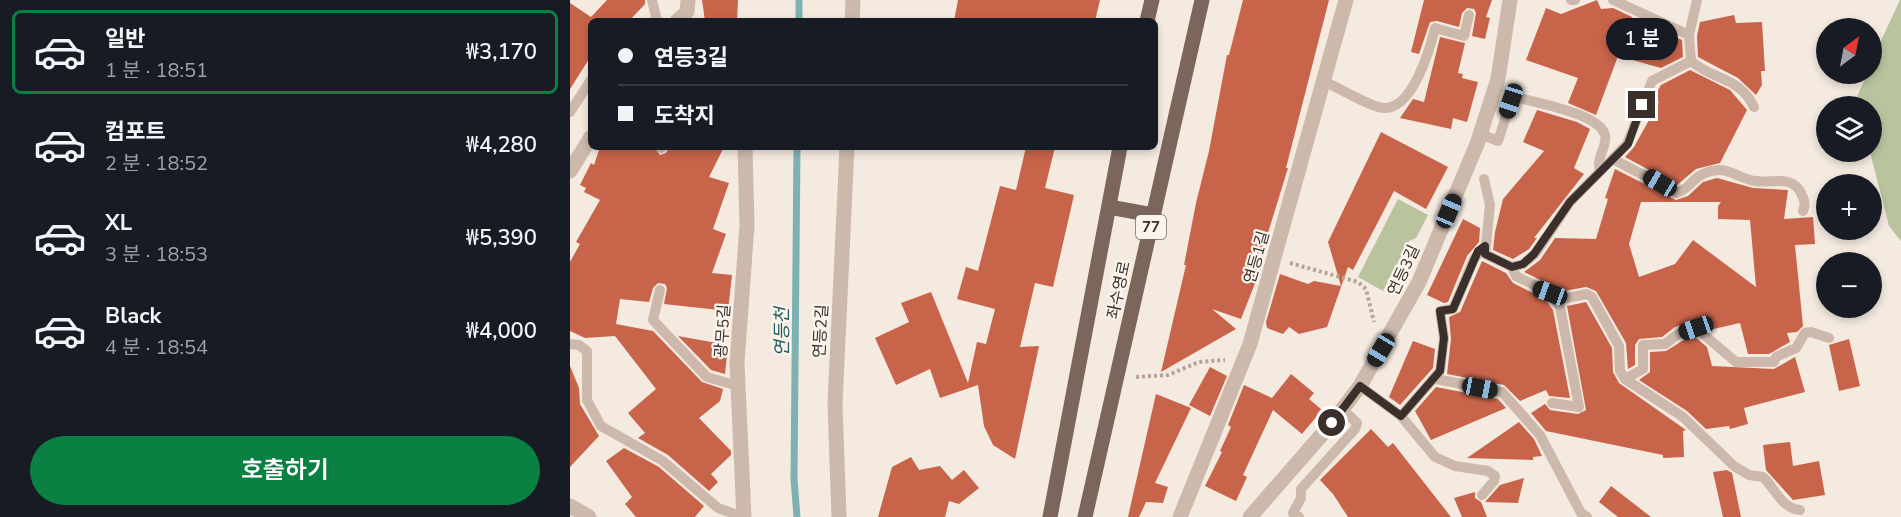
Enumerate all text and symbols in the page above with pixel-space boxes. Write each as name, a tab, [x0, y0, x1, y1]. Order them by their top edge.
callout: 1 분	[1606, 18, 1678, 60]
north arrow	[1816, 18, 1882, 84]
map controls	[1816, 18, 1882, 318]
text: 일반	[105, 24, 145, 54]
icon: car	[33, 25, 87, 79]
text: 1 분	[1624, 25, 1660, 52]
text: ₩3,170	[466, 37, 537, 67]
text: 연등3길	[654, 43, 728, 73]
text: 1 분 · 18:51	[105, 57, 208, 84]
car	[1497, 81, 1525, 121]
route end	[1628, 91, 1655, 118]
button: layers	[1816, 96, 1882, 162]
text: 도착지	[654, 101, 715, 131]
text: 컴포트	[105, 117, 166, 147]
icon: car	[33, 118, 87, 172]
text: ₩4,280	[466, 130, 537, 160]
text: 2 분 · 18:52	[105, 150, 208, 177]
car	[1640, 166, 1680, 200]
button: +	[1816, 174, 1882, 240]
car	[1434, 191, 1464, 231]
text: XL	[105, 208, 132, 238]
icon: car	[33, 211, 87, 265]
road number: 77	[1136, 215, 1166, 239]
text: ₩5,390	[466, 223, 537, 253]
street label: 연등1길	[1239, 228, 1275, 286]
text: 3 분 · 18:53	[105, 241, 208, 268]
street label: 연등3길	[1383, 241, 1425, 299]
button: −	[1816, 252, 1882, 318]
street label: 좌수영로	[1102, 259, 1136, 321]
car	[1530, 278, 1570, 308]
text: Black	[105, 301, 161, 331]
street label: 광무5길	[710, 303, 736, 359]
icon: car	[33, 304, 87, 358]
street label: 연등2길	[809, 304, 833, 358]
water label: 연등천	[770, 305, 794, 357]
car	[1676, 314, 1716, 342]
text: ₩4,000	[466, 316, 537, 346]
car	[1364, 330, 1398, 370]
text: 4 분 · 18:54	[105, 334, 208, 361]
car	[1461, 376, 1499, 400]
route start	[1318, 409, 1345, 436]
button: 호출하기	[30, 436, 540, 505]

